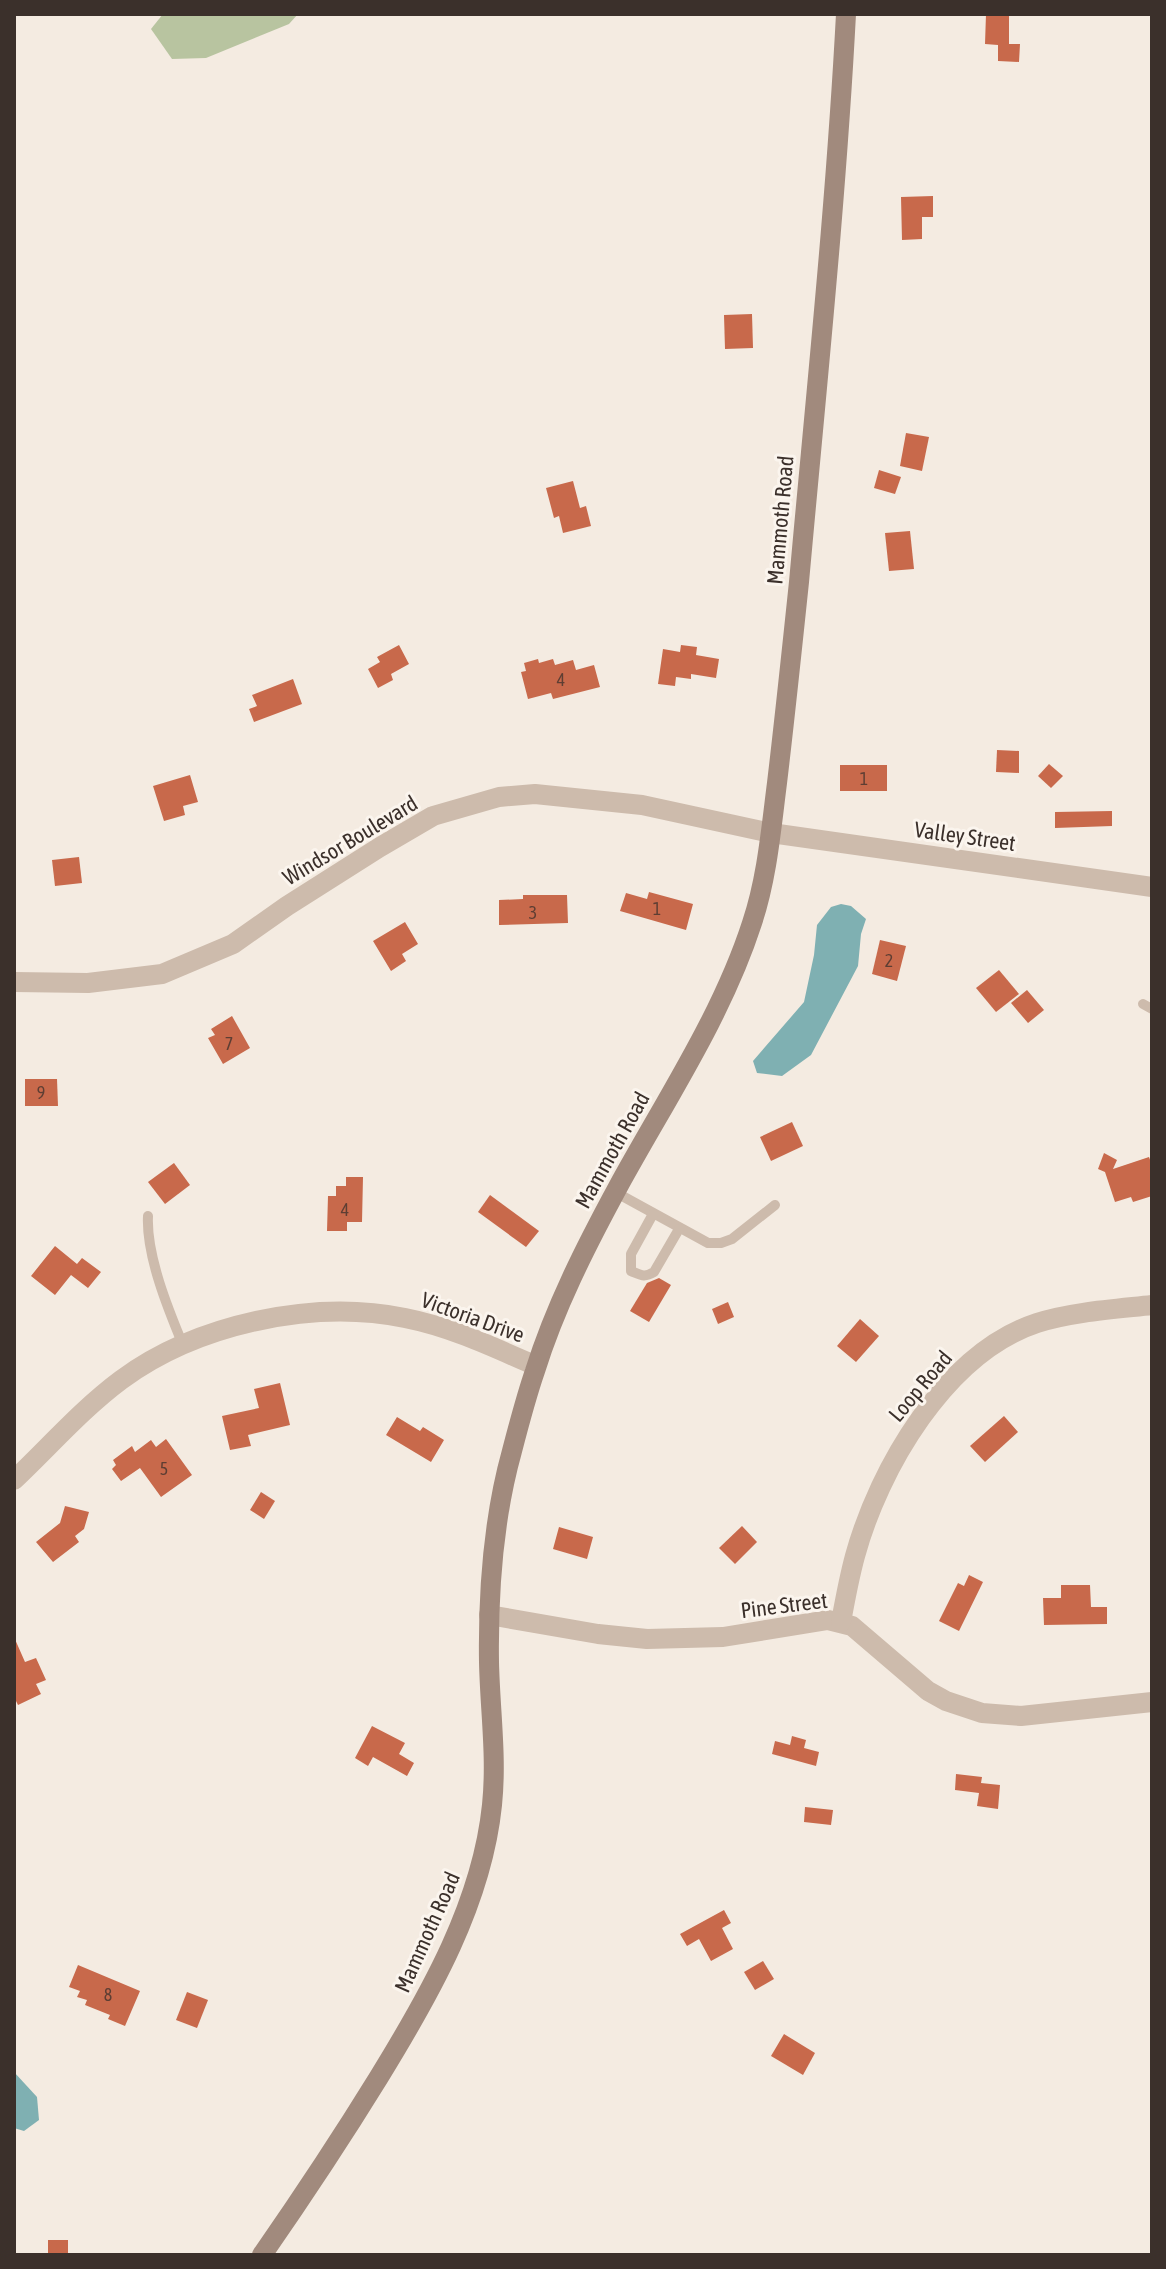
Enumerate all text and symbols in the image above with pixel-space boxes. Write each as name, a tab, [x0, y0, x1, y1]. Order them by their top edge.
street label: Mammoth Road	[761, 455, 799, 585]
house number: 4	[557, 669, 565, 690]
house number: 1	[860, 768, 868, 789]
street label: Windsor Boulevard	[278, 790, 422, 890]
street label: Valley Street	[913, 816, 1017, 856]
house number: 1	[653, 898, 661, 919]
house number: 3	[529, 902, 537, 923]
house number: 2	[885, 950, 893, 971]
house number: 7	[225, 1033, 233, 1054]
house number: 9	[37, 1082, 45, 1103]
street label: Mammoth Road	[569, 1087, 655, 1213]
house number: 4	[341, 1199, 349, 1220]
street label: Victoria Drive	[418, 1286, 528, 1348]
street label: Loop Road	[883, 1345, 957, 1427]
house number: 5	[160, 1458, 168, 1479]
street label: Pine Street	[739, 1587, 829, 1623]
street label: Mammoth Road	[389, 1868, 465, 1996]
house number: 8	[104, 1984, 112, 2005]

